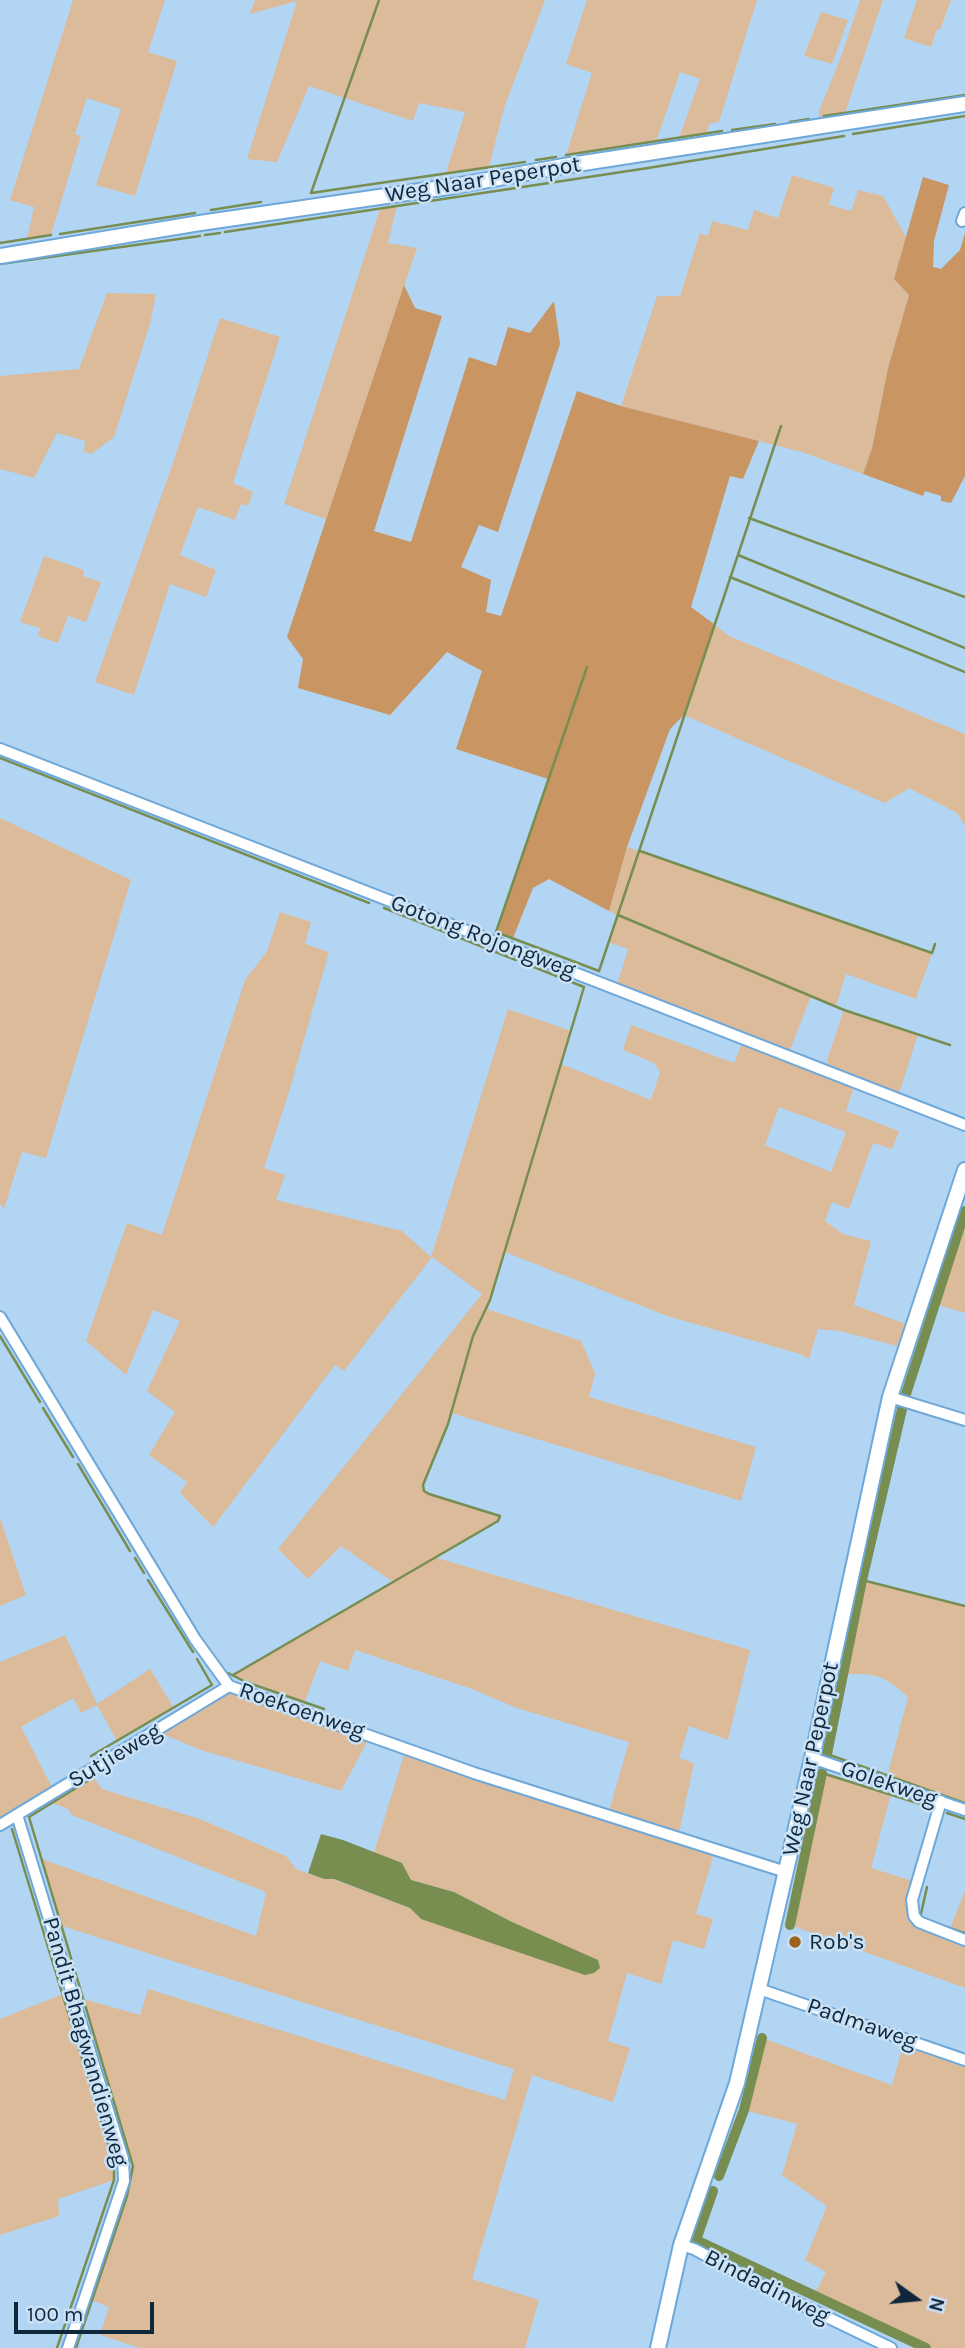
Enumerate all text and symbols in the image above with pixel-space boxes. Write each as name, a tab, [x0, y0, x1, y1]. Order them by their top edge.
street label: Weg Naar Peperpot	[383, 151, 583, 209]
street label: Gotong Rojongweg	[387, 889, 579, 985]
street label: Weg Naar Peperpot	[777, 1659, 845, 1859]
street label: Roekoenweg	[236, 1677, 368, 1745]
street label: Sutjieweg	[63, 1717, 167, 1795]
street label: Golekweg	[837, 1755, 941, 1813]
street label: Pandit Bhagwandienweg	[36, 1914, 134, 2170]
place label: Rob's	[809, 1928, 864, 1956]
marker: Rob's	[787, 1934, 803, 1950]
street label: Padmaweg	[803, 1992, 921, 2056]
street label: Bindadinweg	[700, 2244, 834, 2330]
north arrow	[881, 2264, 951, 2334]
scale bar	[18, 2288, 158, 2332]
text: N	[924, 2295, 949, 2314]
text: 100 m	[27, 2302, 84, 2326]

